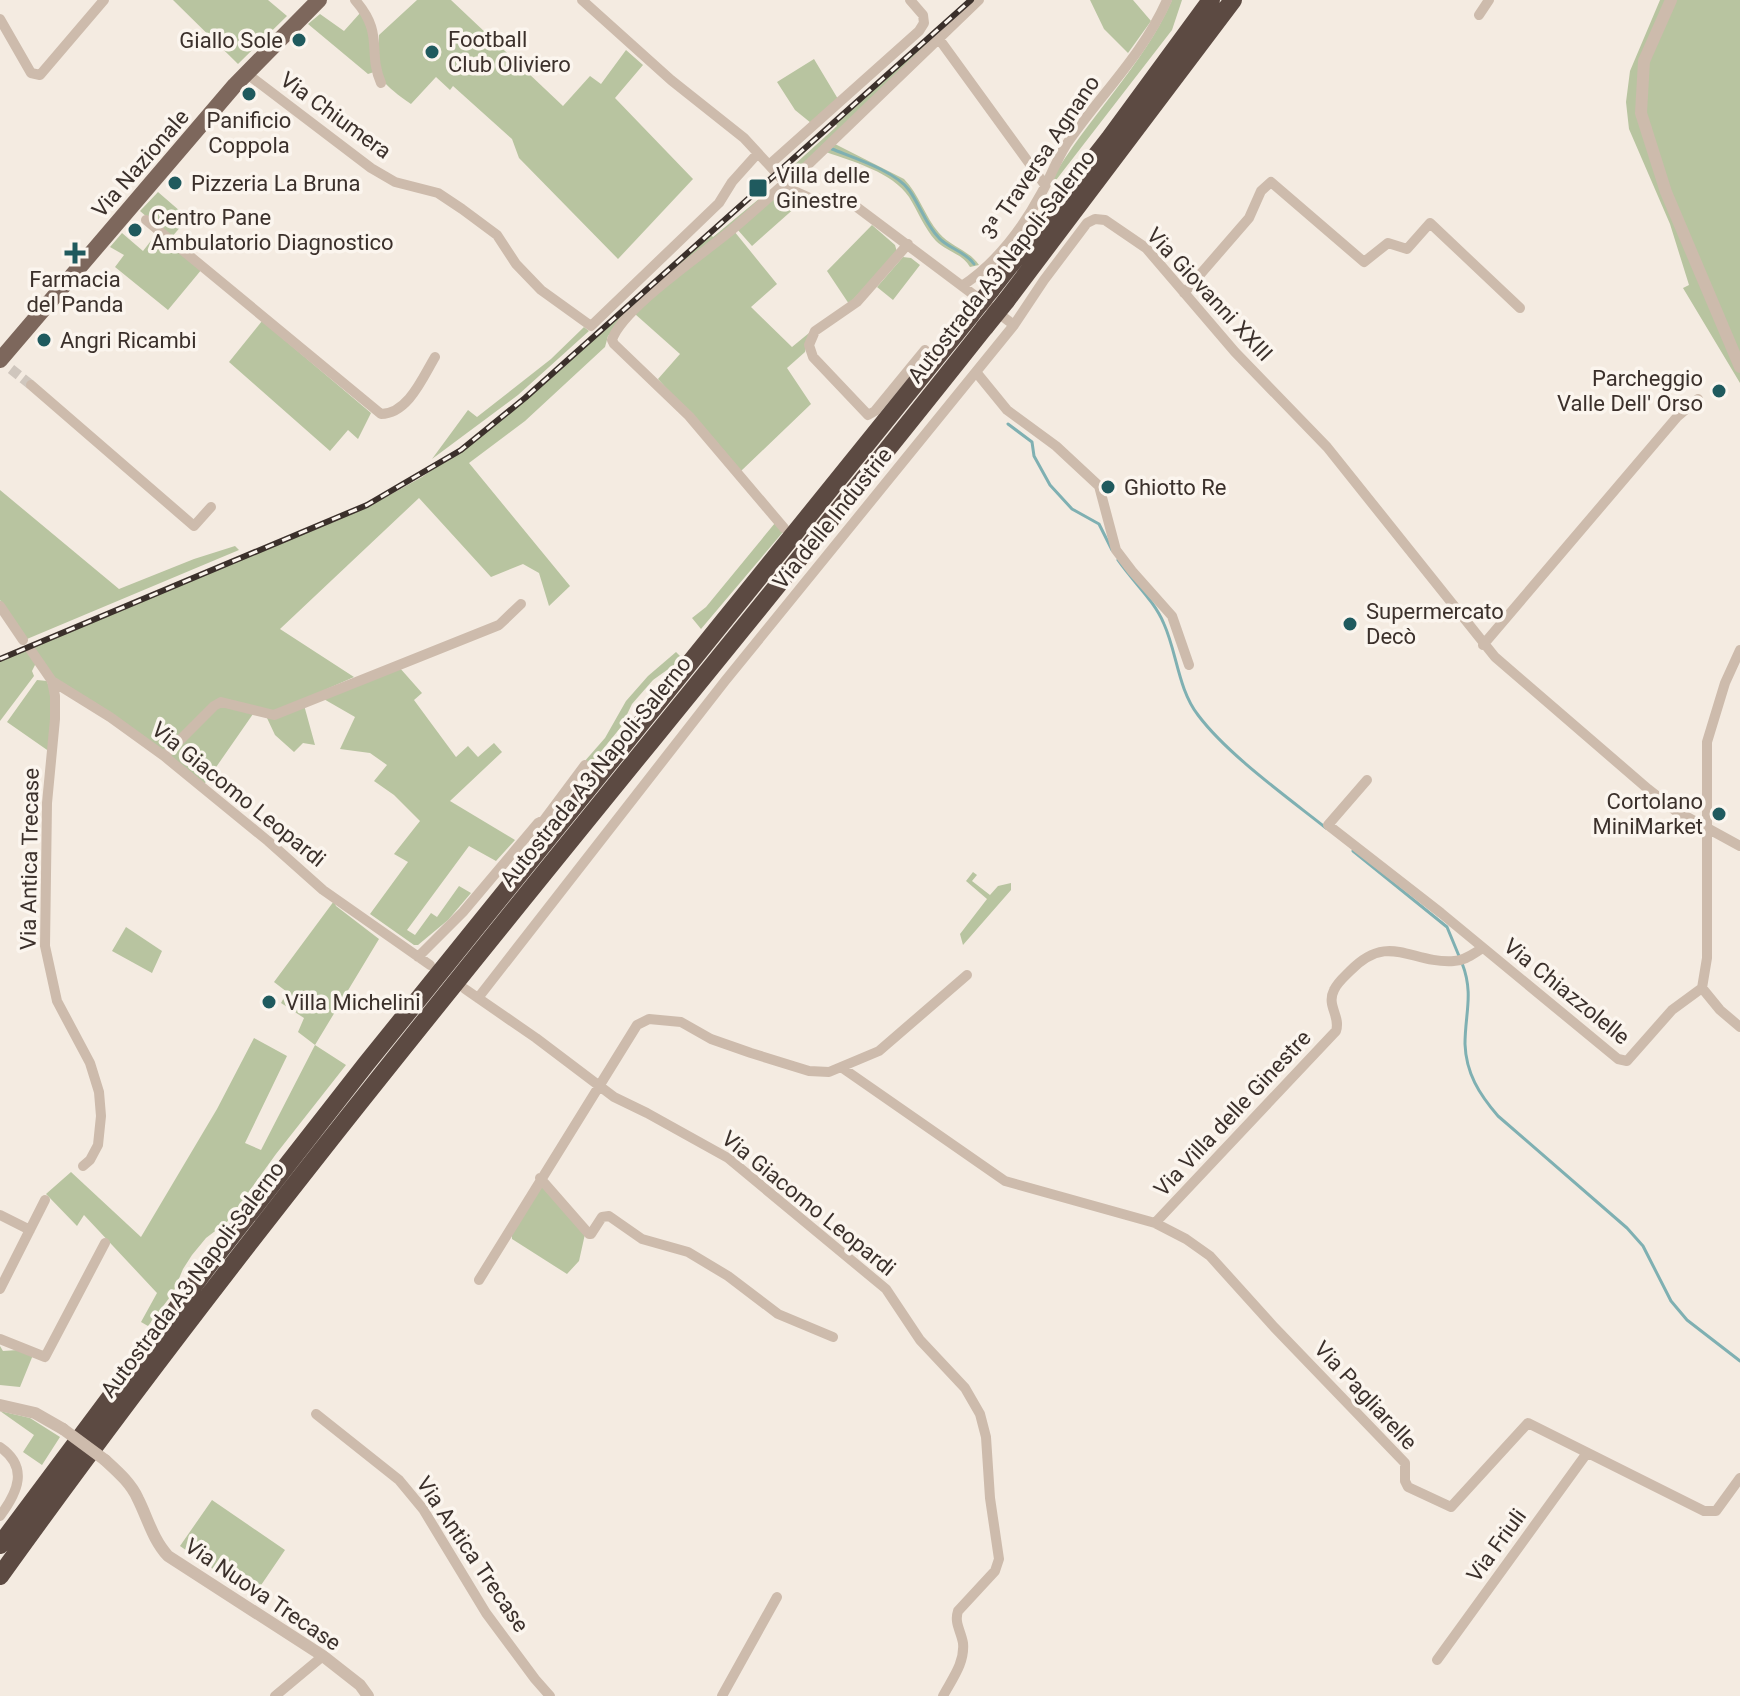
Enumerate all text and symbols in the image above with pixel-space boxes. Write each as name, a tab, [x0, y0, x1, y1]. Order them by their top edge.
place label: Football Club Oliviero	[448, 27, 571, 77]
place label: Giallo Sole	[179, 28, 283, 53]
marker: Giallo Sole	[290, 31, 308, 49]
marker: Football Club Oliviero	[423, 43, 441, 61]
street label: Via Chiumera	[276, 67, 396, 164]
street label: 3ª Traversa Agnano	[976, 71, 1105, 244]
marker: Panificio Coppola	[240, 85, 258, 103]
street label: Via Nazionale	[87, 104, 194, 222]
place label: Panificio Coppola	[207, 108, 291, 158]
street label: Autostrada A3 Napoli-Salerno	[903, 145, 1100, 388]
place label: Villa delle Ginestre	[776, 163, 870, 213]
place label: Pizzeria La Bruna	[191, 171, 360, 196]
marker: Pizzeria La Bruna	[166, 174, 184, 192]
marker: Villa delle Ginestre	[747, 177, 769, 199]
place label: Centro Pane Ambulatorio Diagnostico	[151, 205, 394, 255]
marker: Centro Pane Ambulatorio Diagnostico	[126, 221, 144, 239]
street label: Via Giovanni XXIII	[1142, 223, 1278, 366]
marker: Farmacia del Panda	[66, 244, 84, 262]
place label: Farmacia del Panda	[26, 267, 124, 317]
place label: Angri Ricambi	[60, 328, 197, 353]
marker: Angri Ricambi	[35, 331, 53, 349]
place label: Parcheggio Valle Dell' Orso	[1557, 366, 1703, 416]
marker: Parcheggio Valle Dell' Orso	[1710, 382, 1728, 400]
street label: Via delle Industrie	[768, 443, 897, 594]
place label: Ghiotto Re	[1124, 475, 1226, 500]
marker: Ghiotto Re	[1099, 478, 1117, 496]
place label: Supermercato Decò	[1366, 599, 1504, 649]
marker: Supermercato Decò	[1341, 615, 1359, 633]
street label: Autostrada A3 Napoli-Salerno	[495, 651, 696, 891]
street label: Via Giacomo Leopardi	[147, 717, 330, 872]
street label: Via Antica Trecase	[15, 768, 44, 950]
place label: Cortolano MiniMarket	[1593, 789, 1703, 839]
marker: Cortolano MiniMarket	[1710, 805, 1728, 823]
street label: Via Chiazzolelle	[1499, 933, 1634, 1050]
place label: Villa Michelini	[285, 990, 421, 1015]
marker: Villa Michelini	[260, 993, 278, 1011]
street label: Via Villa delle Ginestre	[1149, 1025, 1316, 1202]
street label: Via Giacomo Leopardi	[717, 1126, 900, 1281]
street label: Autostrada A3 Napoli-Salerno	[95, 1156, 289, 1402]
street label: Via Pagliarelle	[1309, 1336, 1422, 1455]
street label: Via Antica Trecase	[411, 1472, 534, 1637]
street label: Via Friuli	[1462, 1504, 1531, 1587]
street label: Via Nuova Trecase	[180, 1533, 345, 1656]

